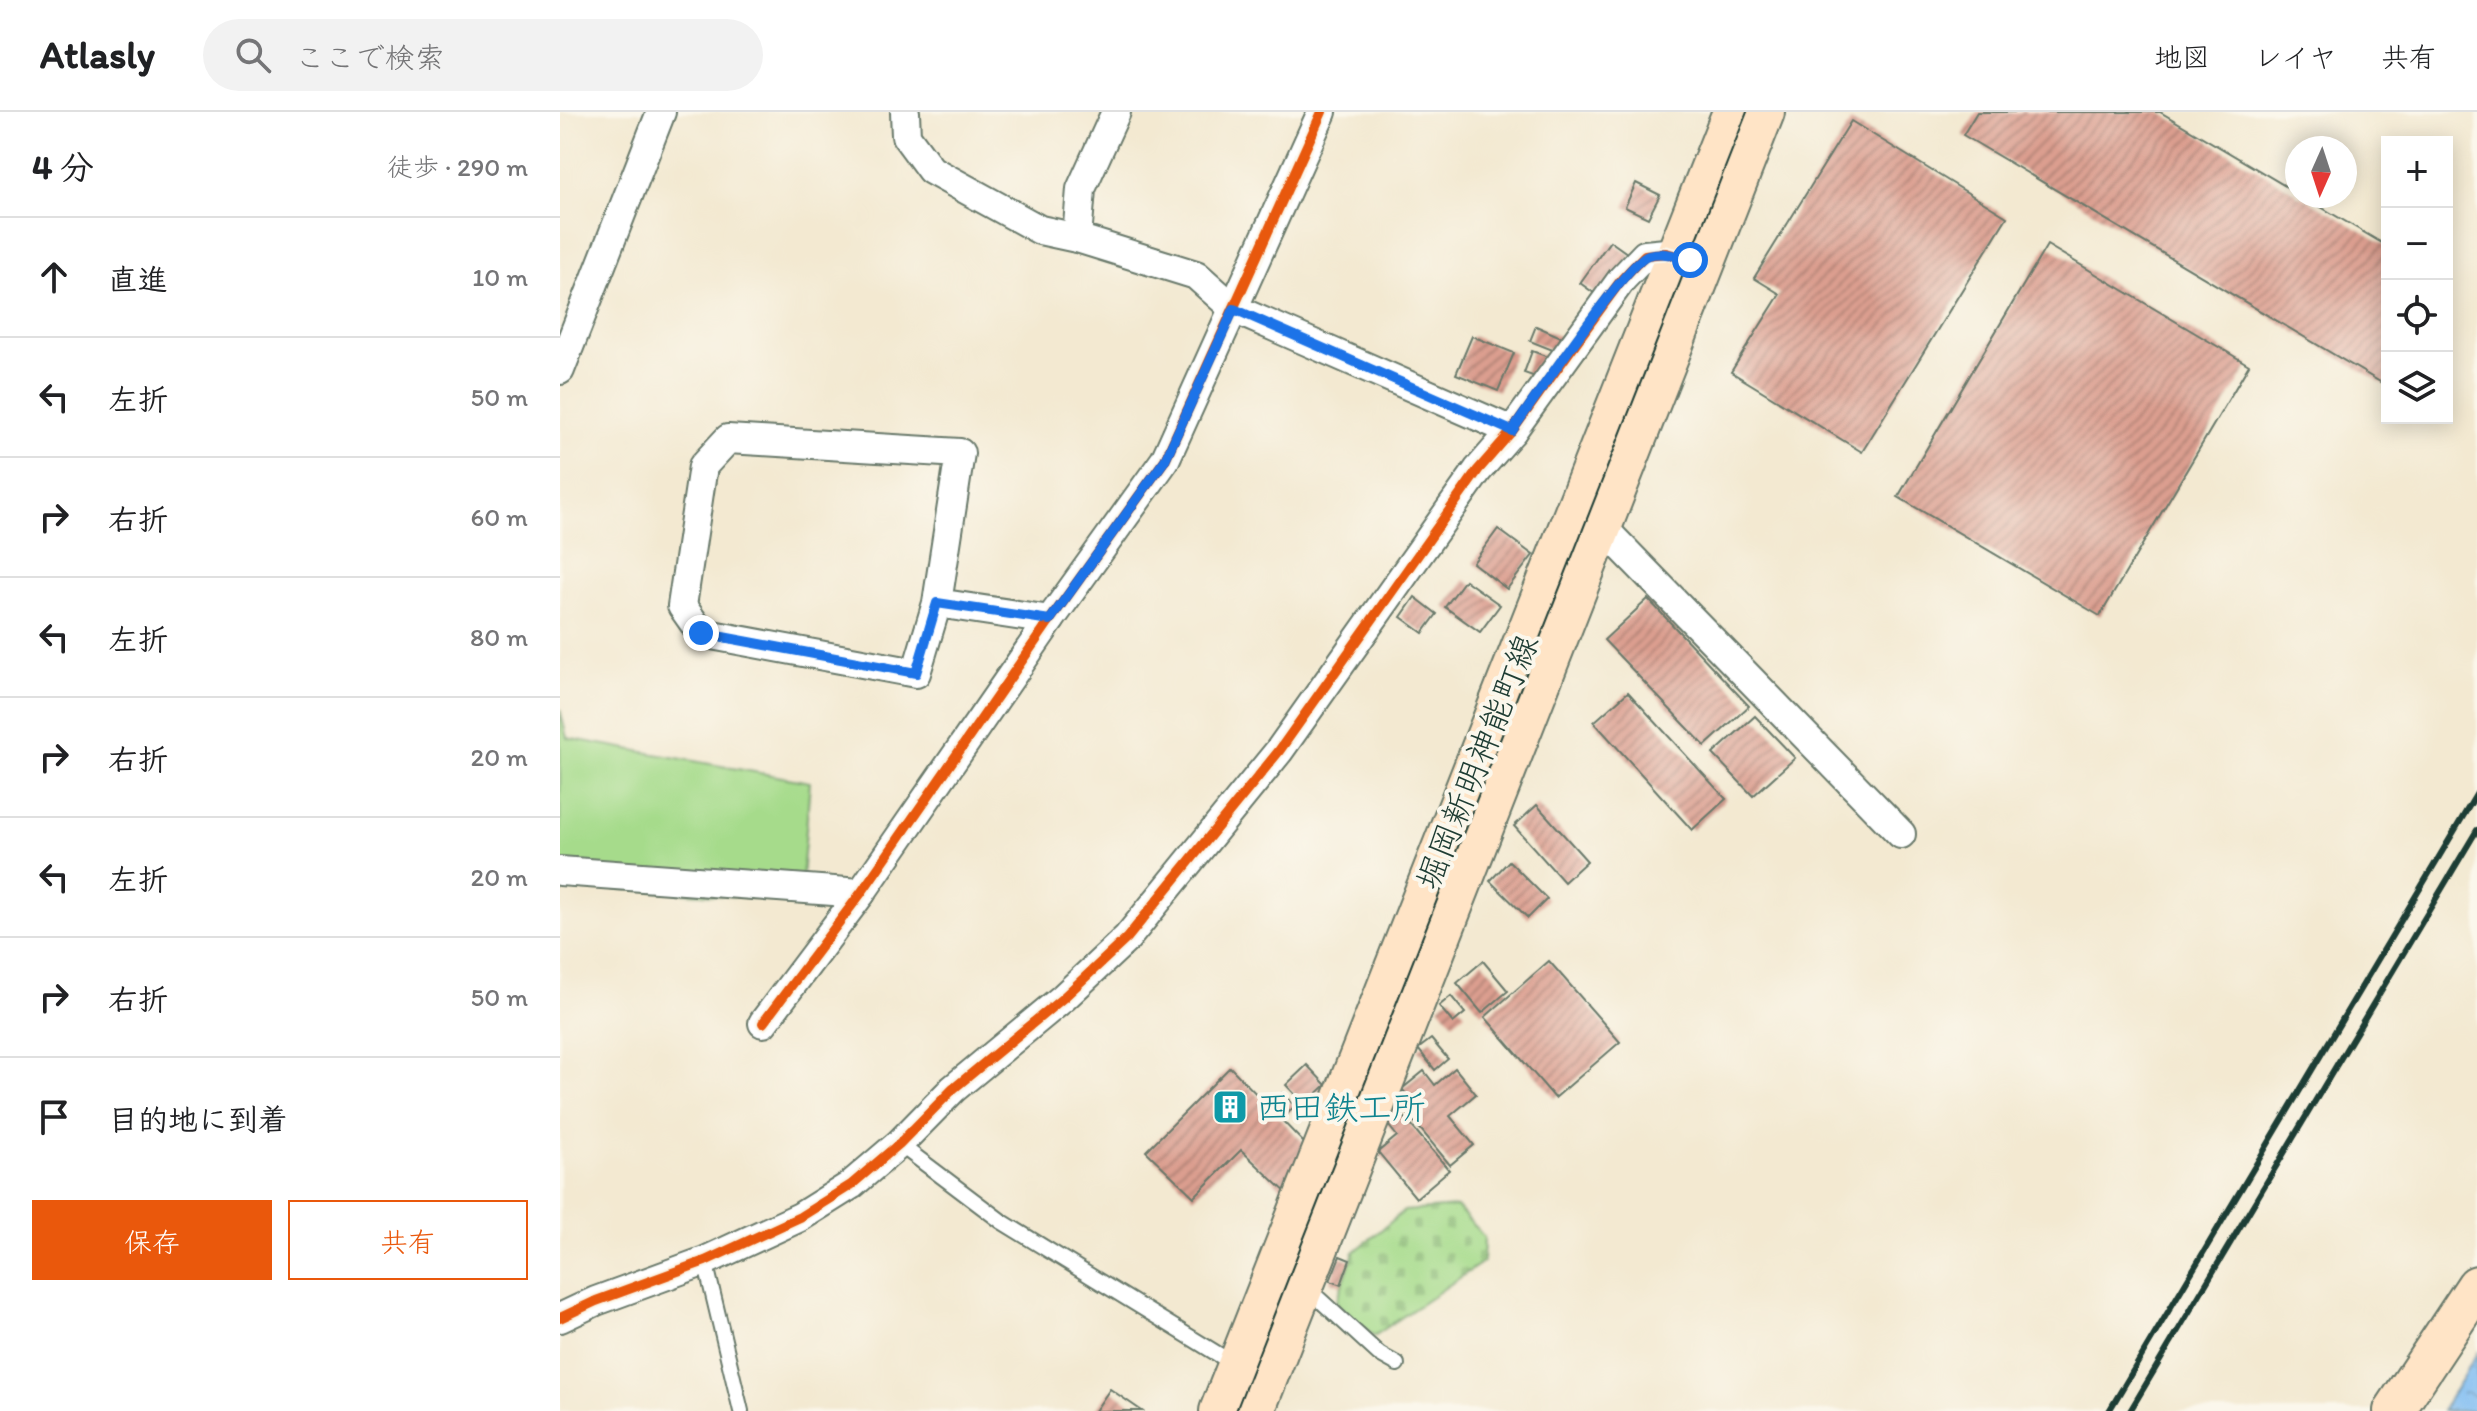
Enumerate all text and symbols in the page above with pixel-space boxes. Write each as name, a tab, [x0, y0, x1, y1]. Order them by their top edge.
search box	[203, 19, 763, 91]
text: Atlasly	[40, 32, 155, 78]
icon: search	[231, 33, 275, 77]
text: ここで検索	[295, 39, 445, 76]
text: 地図	[2154, 40, 2210, 74]
text: レイヤ	[2254, 40, 2337, 74]
text: 共有	[2381, 40, 2437, 74]
north arrow	[2285, 136, 2357, 208]
map controls	[2381, 136, 2453, 424]
button: +	[2381, 136, 2453, 208]
text: 4 分	[32, 147, 94, 188]
text: 徒歩 · 290 m	[387, 151, 528, 183]
button: −	[2381, 208, 2453, 280]
route start	[1672, 242, 1708, 278]
icon: ahead	[32, 255, 76, 299]
text: 直進	[108, 261, 168, 298]
text: 10 m	[472, 261, 528, 293]
button: locate	[2381, 280, 2453, 352]
button: layers	[2381, 352, 2453, 424]
icon: left	[32, 375, 76, 419]
text: 左折	[108, 381, 168, 418]
text: 50 m	[471, 381, 528, 413]
icon: right	[32, 495, 76, 539]
text: 右折	[108, 501, 168, 538]
text: 60 m	[471, 501, 528, 533]
icon: left	[32, 615, 76, 659]
route end	[683, 615, 719, 651]
text: 左折	[108, 621, 168, 658]
text: 80 m	[470, 621, 528, 653]
street label: 堀岡新明神能町線	[1407, 628, 1547, 896]
icon: right	[32, 735, 76, 779]
text: 右折	[108, 741, 168, 778]
text: 20 m	[471, 741, 528, 773]
icon: left	[32, 855, 76, 899]
text: 左折	[108, 861, 168, 898]
text: 20 m	[471, 861, 528, 893]
icon: right	[32, 975, 76, 1019]
text: 右折	[108, 981, 168, 1018]
text: 50 m	[471, 981, 528, 1013]
place label: 西田鉄工所	[1256, 1087, 1426, 1128]
building icon: 西田鉄工所	[1211, 1088, 1249, 1126]
icon: arrive	[32, 1095, 76, 1139]
text: 目的地に到着	[108, 1101, 288, 1138]
button: 保存	[32, 1200, 272, 1280]
button: 共有	[288, 1200, 528, 1280]

